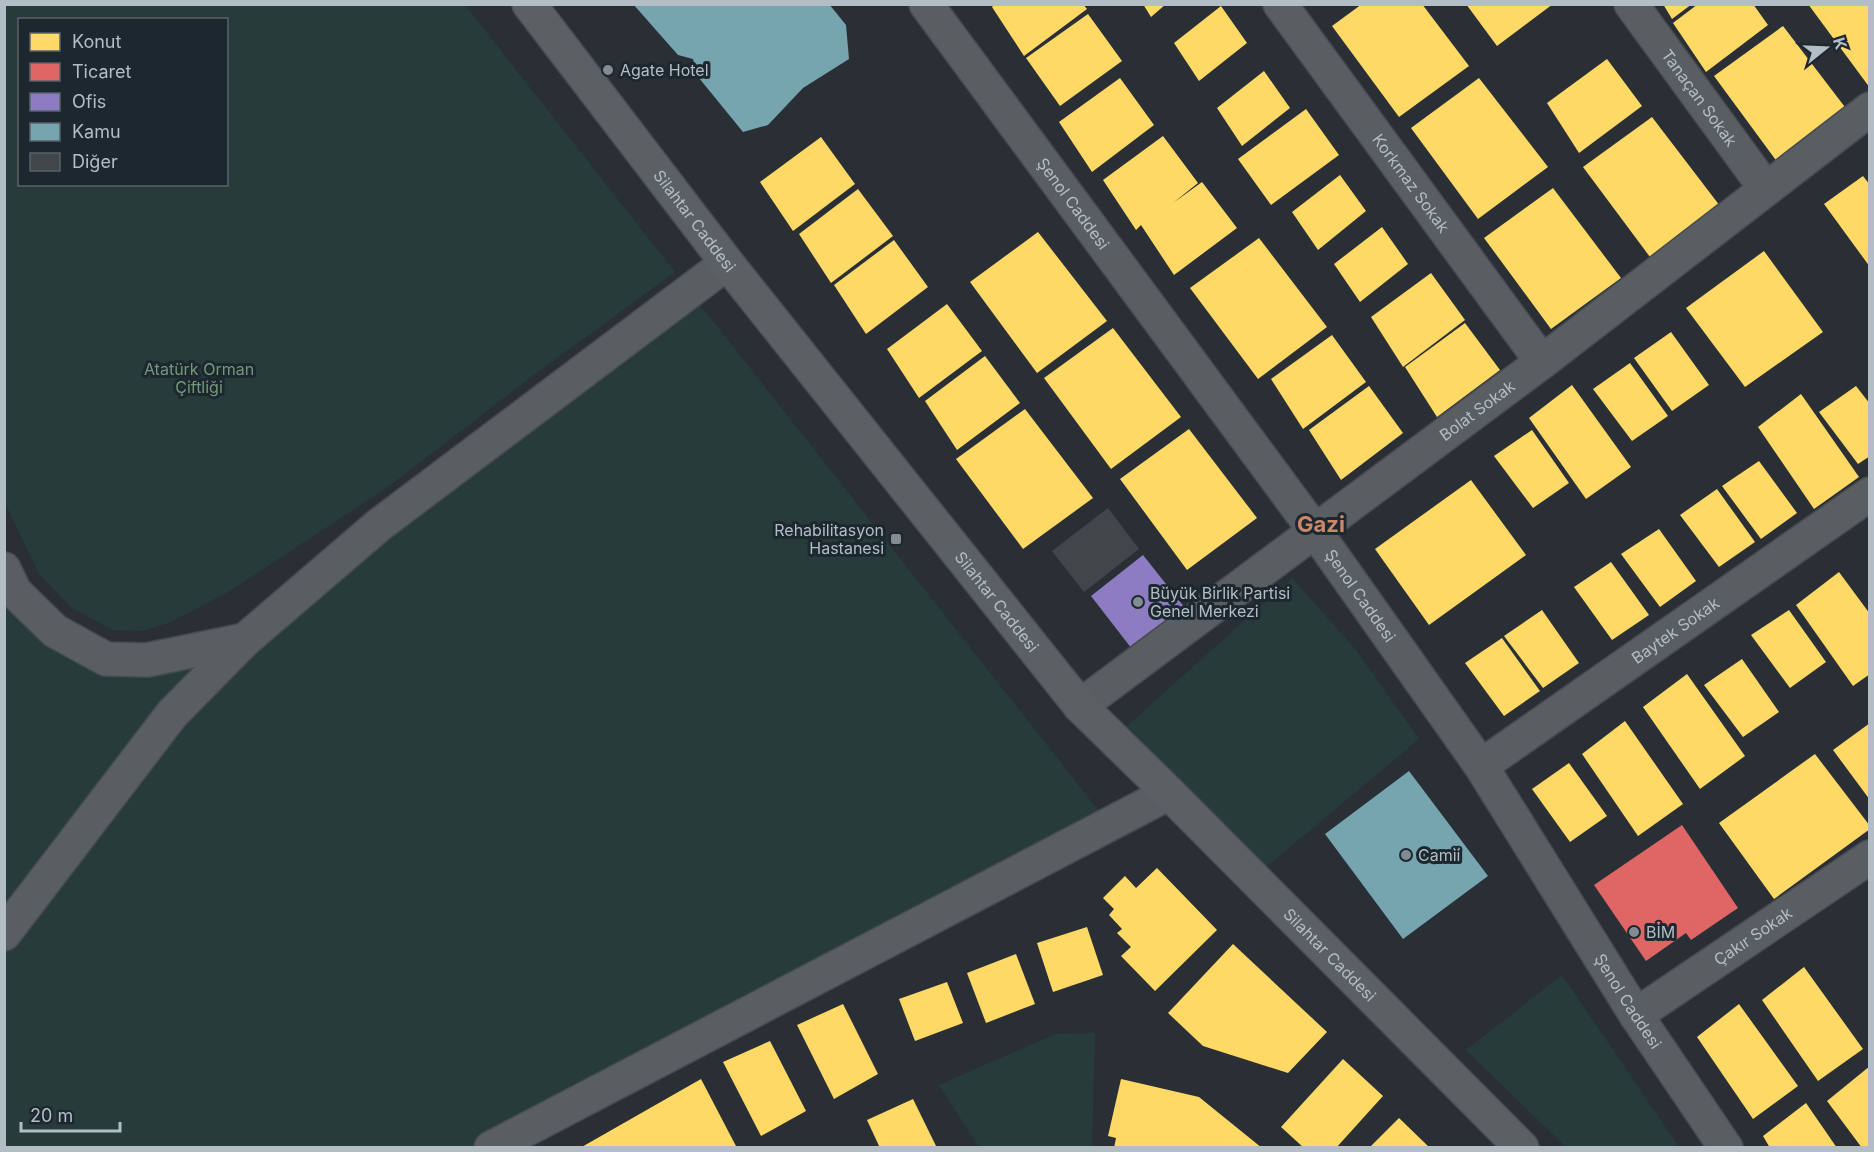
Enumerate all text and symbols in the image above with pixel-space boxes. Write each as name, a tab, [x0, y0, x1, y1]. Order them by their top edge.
legend	[18, 18, 228, 186]
north arrow	[1796, 18, 1856, 78]
text: Konut	[72, 31, 121, 52]
text: K	[1829, 35, 1852, 52]
street label: Tanaçan Sokak	[1657, 45, 1742, 150]
place label: Agate Hotel	[620, 60, 709, 80]
text: Ticaret	[72, 61, 132, 82]
marker: Agate Hotel	[601, 63, 615, 77]
text: Ofis	[72, 91, 106, 112]
text: Kamu	[72, 121, 121, 142]
street label: Korkmaz Sokak	[1368, 130, 1454, 237]
text: Diğer	[72, 151, 118, 172]
street label: Şenol Caddesi	[1033, 154, 1114, 253]
street label: Silahtar Caddesi	[649, 166, 740, 276]
park label: Atatürk Orman Çiftliği	[144, 359, 254, 397]
street label: Bolat Sokak	[1435, 376, 1519, 445]
district label: Gazi	[1297, 511, 1345, 537]
place label: Rehabilitasyon Hastanesi	[774, 520, 884, 558]
marker: Rehabilitasyon Hastanesi	[889, 532, 903, 546]
street label: Şenol Caddesi	[1321, 545, 1400, 646]
street label: Silahtar Caddesi	[951, 547, 1043, 656]
place label: Büyük Birlik Partisi Genel Merkezi	[1150, 583, 1290, 621]
street label: Baytek Sokak	[1627, 592, 1723, 668]
marker: Büyük Birlik Partisi Genel Merkezi	[1131, 595, 1145, 609]
place label: Camii	[1418, 845, 1460, 865]
marker: Camii	[1399, 848, 1413, 862]
street label: Çakır Sokak	[1710, 902, 1796, 970]
street label: Silahtar Caddesi	[1279, 904, 1380, 1005]
place label: BİM	[1646, 922, 1675, 942]
marker: BİM	[1627, 925, 1641, 939]
street label: Şenol Caddesi	[1590, 950, 1666, 1052]
scale bar	[21, 1095, 120, 1133]
text: 20 m	[30, 1105, 73, 1126]

